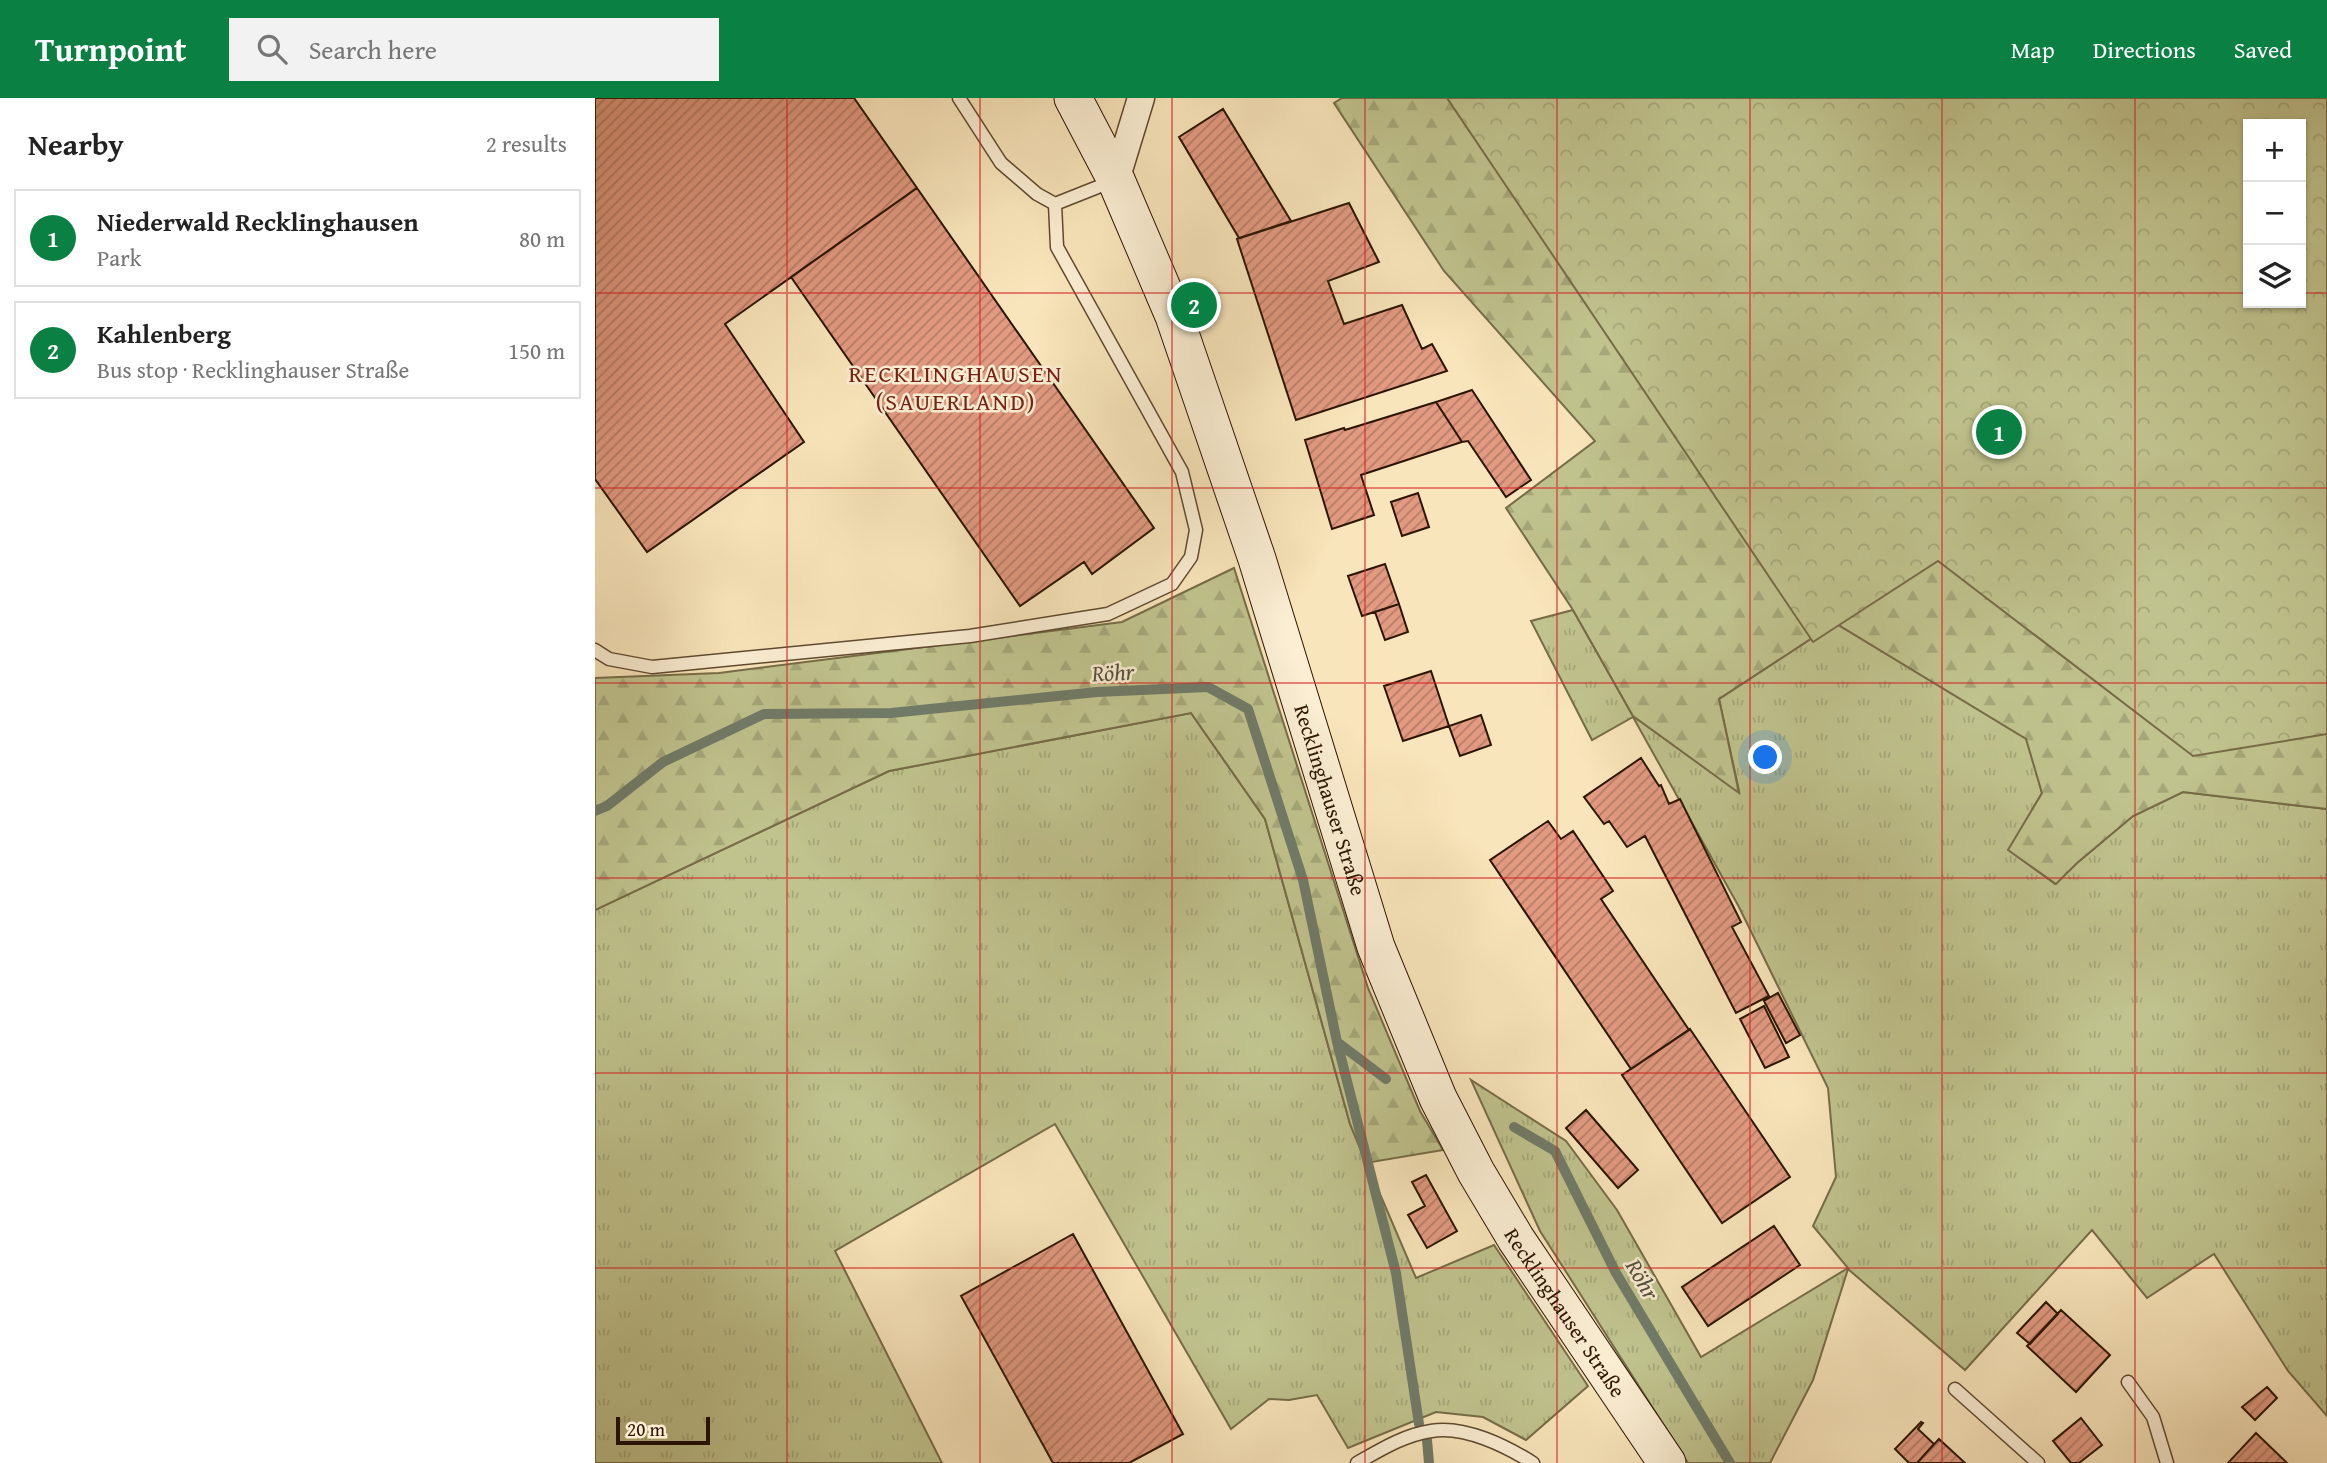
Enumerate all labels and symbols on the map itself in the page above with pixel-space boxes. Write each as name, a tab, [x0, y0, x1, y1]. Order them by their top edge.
pin: 2	[1171, 279, 1217, 331]
district label: RECKLINGHAUSEN (SAUERLAND)	[848, 356, 1064, 419]
pin: 1	[1976, 406, 2022, 458]
water label: Röhr	[1090, 654, 1136, 690]
street label: Recklinghauser Straße	[1287, 700, 1375, 899]
your location	[1748, 740, 1782, 774]
street label: Recklinghauser Straße	[1497, 1222, 1634, 1403]
water label: Röhr	[1618, 1252, 1669, 1307]
scale bar	[616, 1414, 711, 1446]

